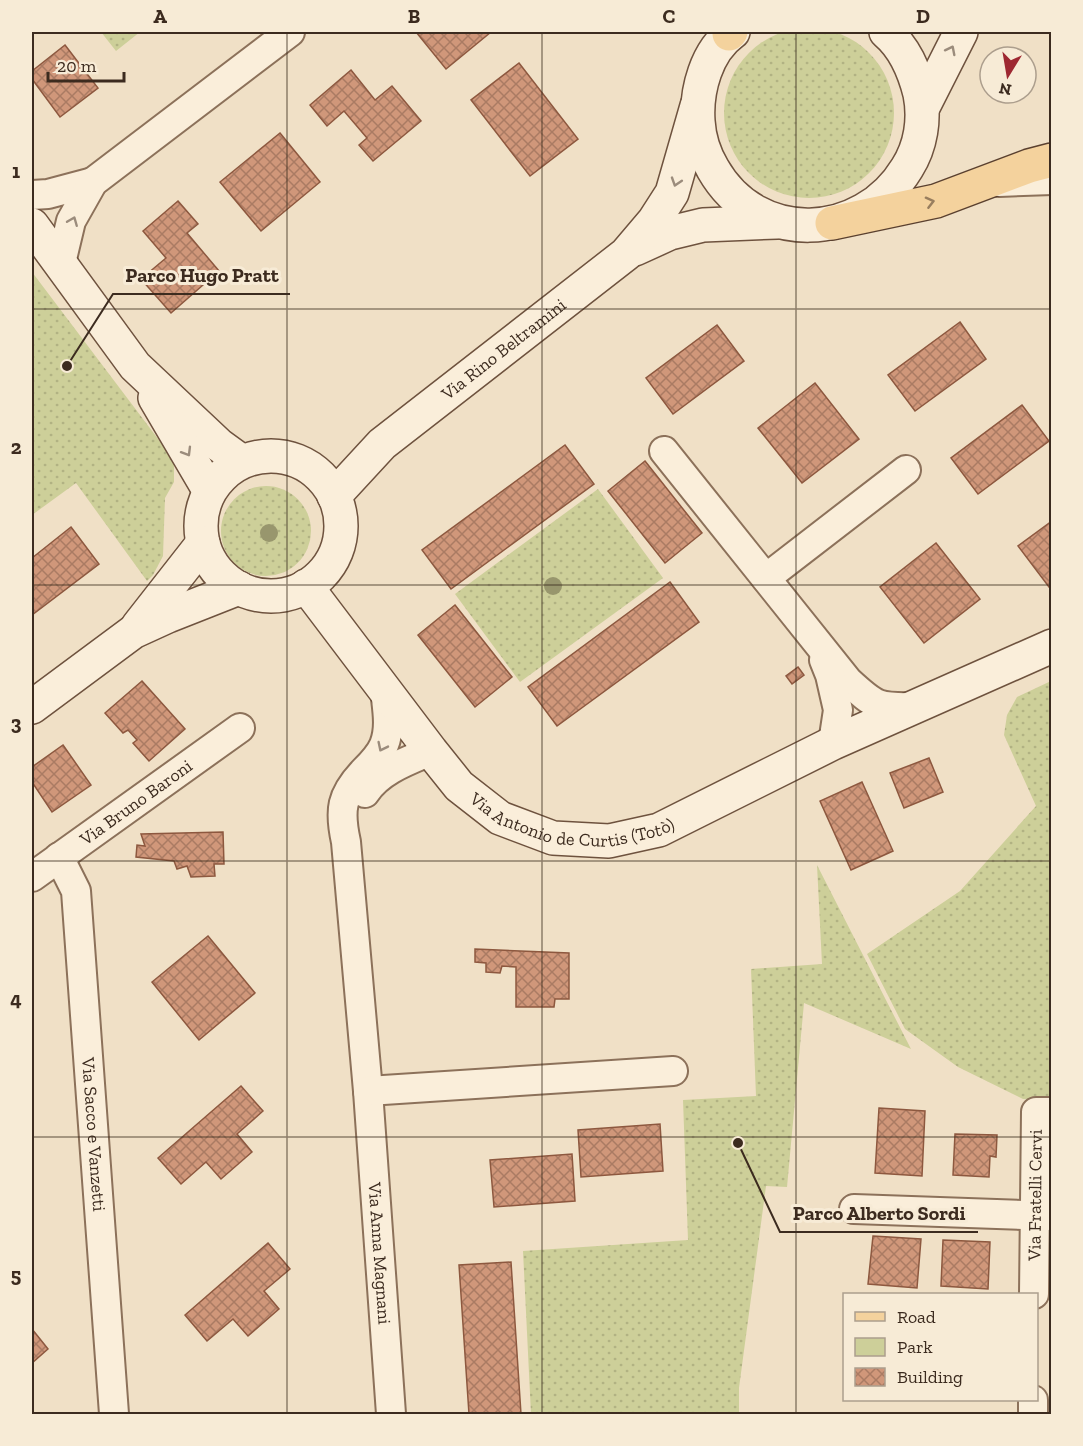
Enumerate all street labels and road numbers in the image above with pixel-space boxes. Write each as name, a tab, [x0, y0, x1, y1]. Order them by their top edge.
street label: Via Rino Beltramini	[436, 294, 570, 405]
street label: Via Bruno Baroni	[75, 755, 197, 851]
street label: Via Antonio de Curtis (Totò)	[465, 787, 678, 852]
street label: Via Sacco e Vanzetti	[77, 1056, 110, 1212]
street label: Via Fratelli Cervi	[1023, 1129, 1047, 1262]
street label: Via Anna Magnani	[363, 1181, 396, 1325]

